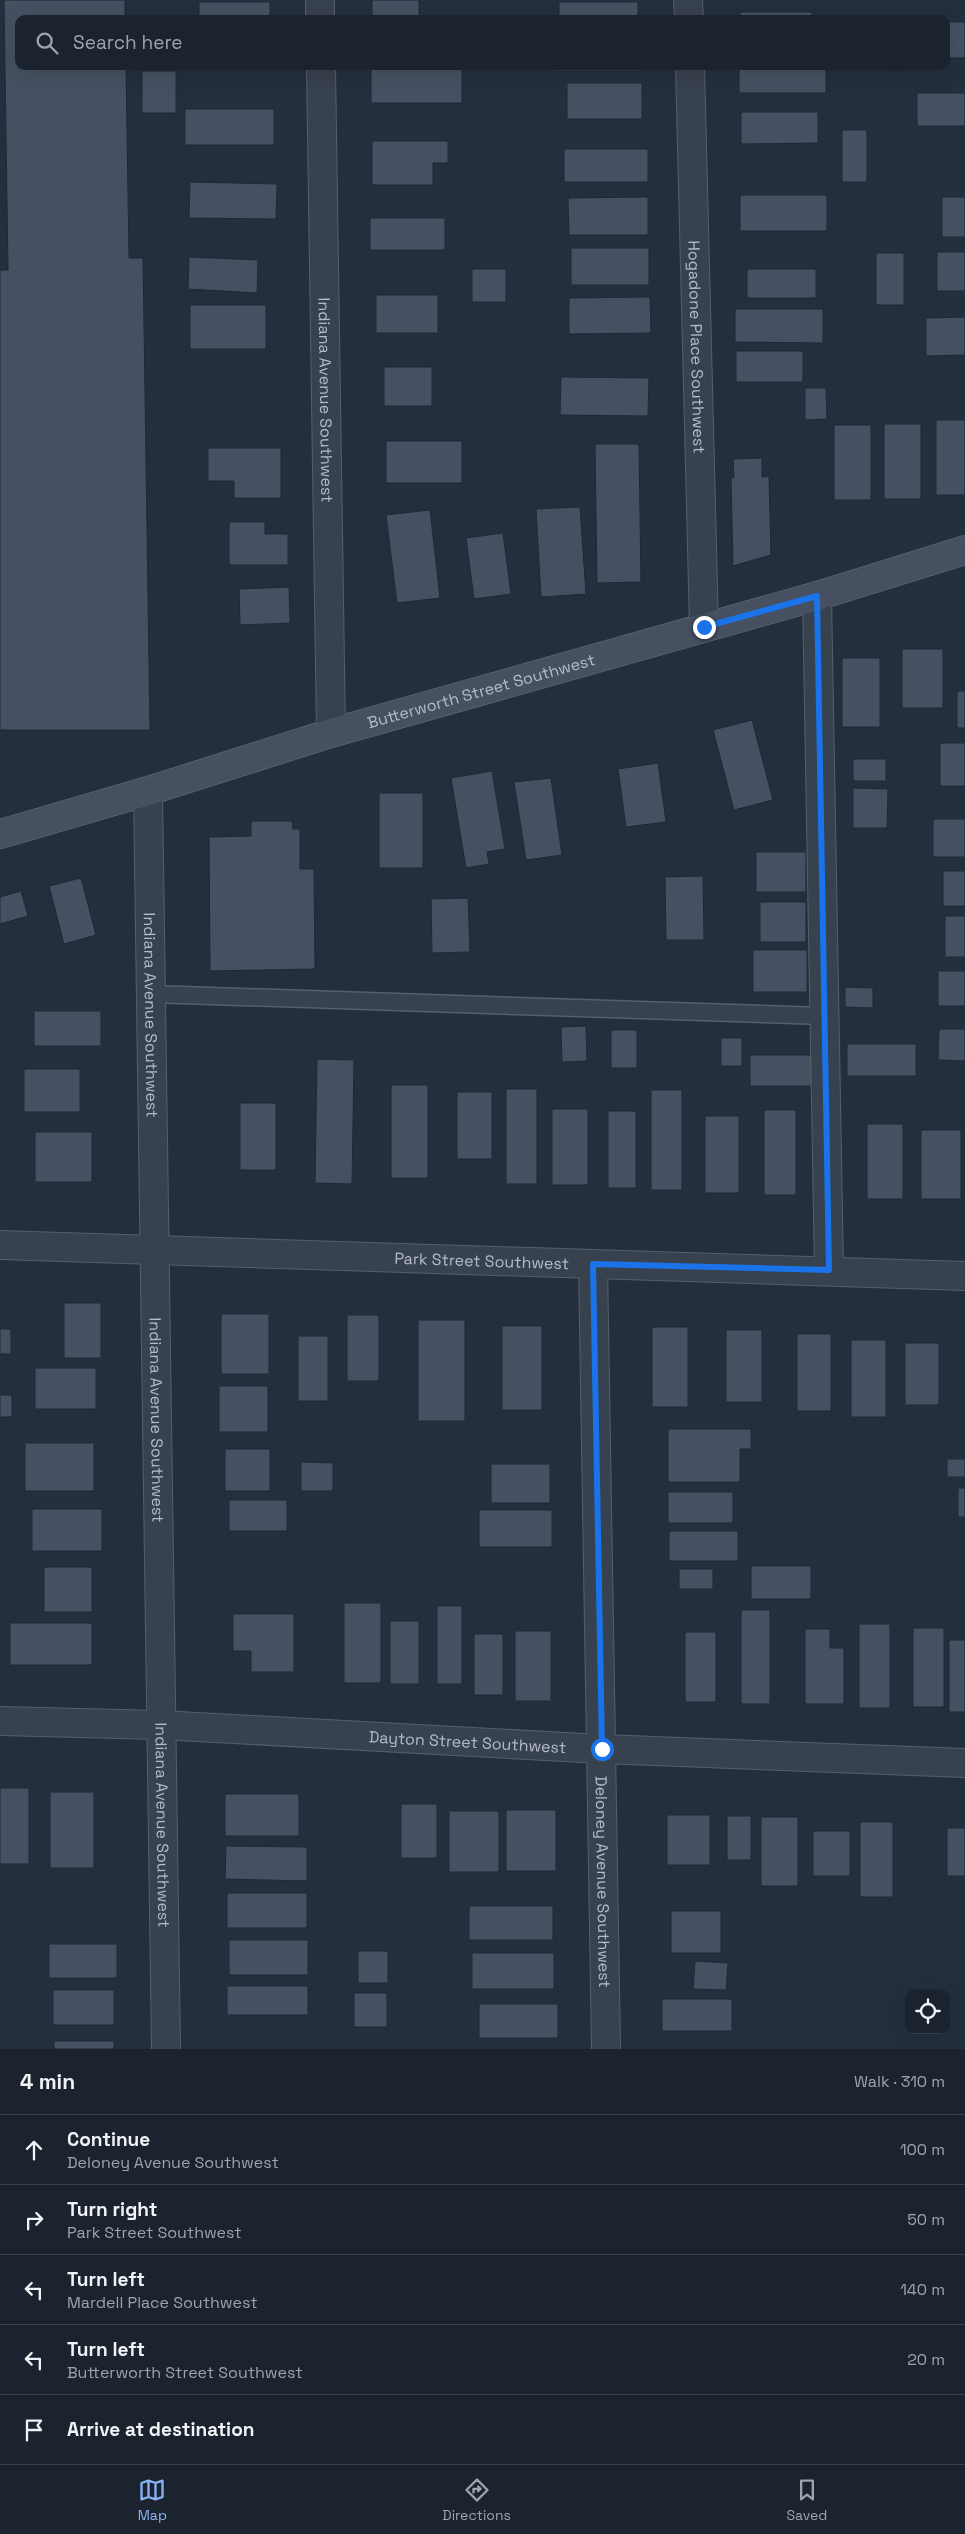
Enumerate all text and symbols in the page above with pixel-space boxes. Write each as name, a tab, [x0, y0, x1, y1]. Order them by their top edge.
search box	[15, 15, 950, 70]
icon: search	[33, 29, 61, 57]
text: Search here	[73, 30, 183, 55]
street label: Hogadone Place Southwest	[683, 240, 710, 454]
street label: Indiana Avenue Southwest	[313, 297, 338, 503]
route end	[693, 616, 716, 639]
street label: Butterworth Street Southwest	[365, 649, 598, 733]
street label: Indiana Avenue Southwest	[139, 912, 163, 1118]
street label: Park Street Southwest	[394, 1248, 569, 1274]
street label: Indiana Avenue Southwest	[145, 1317, 168, 1523]
street label: Indiana Avenue Southwest	[150, 1722, 174, 1928]
street label: Dayton Street Southwest	[368, 1726, 567, 1758]
route start	[591, 1738, 614, 1761]
street label: Deloney Avenue Southwest	[590, 1776, 615, 1988]
map controls	[905, 1989, 950, 2034]
button: locate	[905, 1989, 950, 2034]
text: 4 min	[20, 2068, 75, 2095]
text: Walk · 310 m	[854, 2071, 945, 2092]
text: Continue	[67, 2127, 150, 2152]
icon: ahead	[20, 2136, 48, 2164]
text: 100 m	[900, 2139, 945, 2160]
text: Deloney Avenue Southwest	[67, 2152, 279, 2173]
text: Turn right	[67, 2197, 157, 2222]
icon: right	[20, 2206, 48, 2234]
text: 50 m	[907, 2209, 945, 2230]
text: Park Street Southwest	[67, 2222, 242, 2243]
text: Turn left	[67, 2267, 145, 2292]
icon: left	[20, 2276, 48, 2304]
text: 140 m	[900, 2279, 945, 2300]
text: Mardell Place Southwest	[67, 2292, 258, 2313]
text: Turn left	[67, 2337, 145, 2362]
icon: left	[20, 2346, 48, 2374]
text: 20 m	[907, 2349, 945, 2370]
text: Butterworth Street Southwest	[67, 2362, 303, 2383]
icon: arrive	[20, 2416, 48, 2444]
text: Arrive at destination	[67, 2417, 255, 2442]
tab: Map	[138, 2476, 167, 2524]
tab: Directions	[442, 2476, 511, 2524]
tab: Saved	[786, 2476, 827, 2524]

